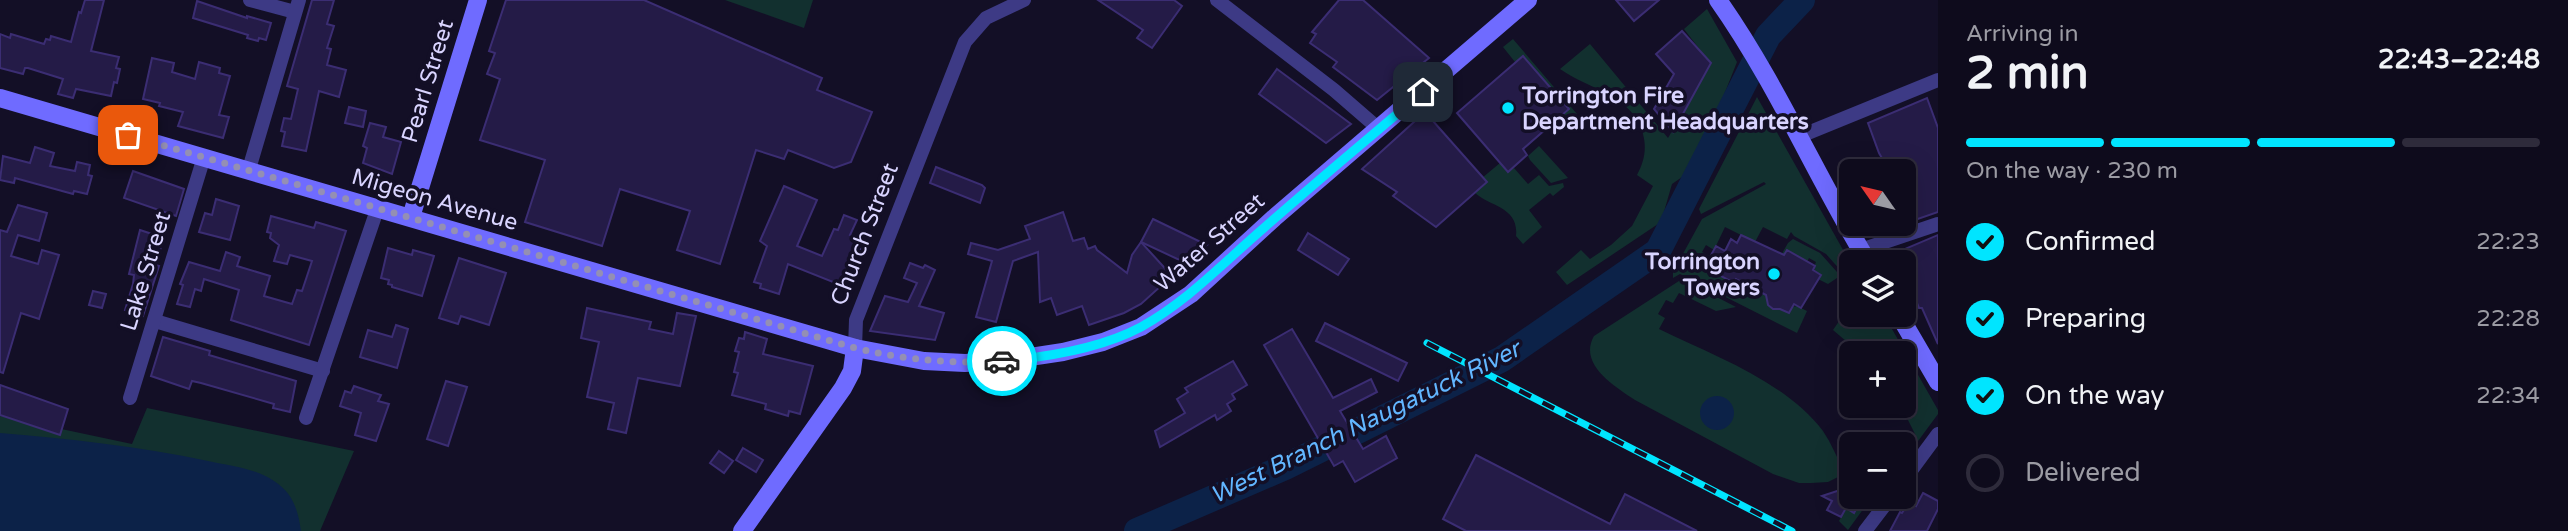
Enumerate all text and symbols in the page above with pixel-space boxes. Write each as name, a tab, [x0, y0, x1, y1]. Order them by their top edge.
street label: Pearl Street	[396, 16, 460, 146]
text: Arriving in	[1966, 20, 2079, 48]
text: 22:43–22:48	[2378, 44, 2540, 75]
text: 2 min	[1966, 46, 2089, 101]
pin	[1393, 62, 1453, 122]
icon: home	[1404, 73, 1442, 111]
place label: Torrington Fire Department Headquarters	[1521, 82, 1809, 136]
marker: Torrington Fire Department Headquarters	[1500, 100, 1516, 116]
pin	[98, 105, 158, 165]
icon: bag	[109, 116, 147, 154]
text: On the way · 230 m	[1966, 157, 2178, 185]
street label: Church Street	[825, 159, 905, 310]
north arrow	[1839, 159, 1916, 236]
map controls	[1839, 159, 1916, 509]
street label: Migeon Avenue	[348, 163, 521, 237]
street label: Water Street	[1149, 187, 1271, 298]
street label: Lake Street	[115, 208, 177, 334]
icon: check	[1966, 223, 2004, 261]
text: Confirmed	[2025, 226, 2155, 257]
text: 22:23	[2476, 228, 2540, 256]
place label: Torrington Towers	[1644, 248, 1760, 302]
button: layers	[1839, 250, 1916, 327]
marker: Torrington Towers	[1766, 266, 1782, 282]
icon: check	[1966, 300, 2004, 338]
text: Preparing	[2025, 303, 2146, 334]
text: 22:28	[2476, 305, 2540, 333]
courier	[967, 326, 1037, 396]
water label: West Branch Naugatuck River	[1206, 333, 1527, 510]
button: +	[1839, 341, 1916, 418]
icon: car	[983, 342, 1021, 380]
icon: check	[1966, 377, 2004, 415]
text: On the way	[2025, 380, 2165, 411]
text: 22:34	[2476, 382, 2540, 410]
button: −	[1839, 432, 1916, 509]
text: Delivered	[2025, 457, 2141, 488]

